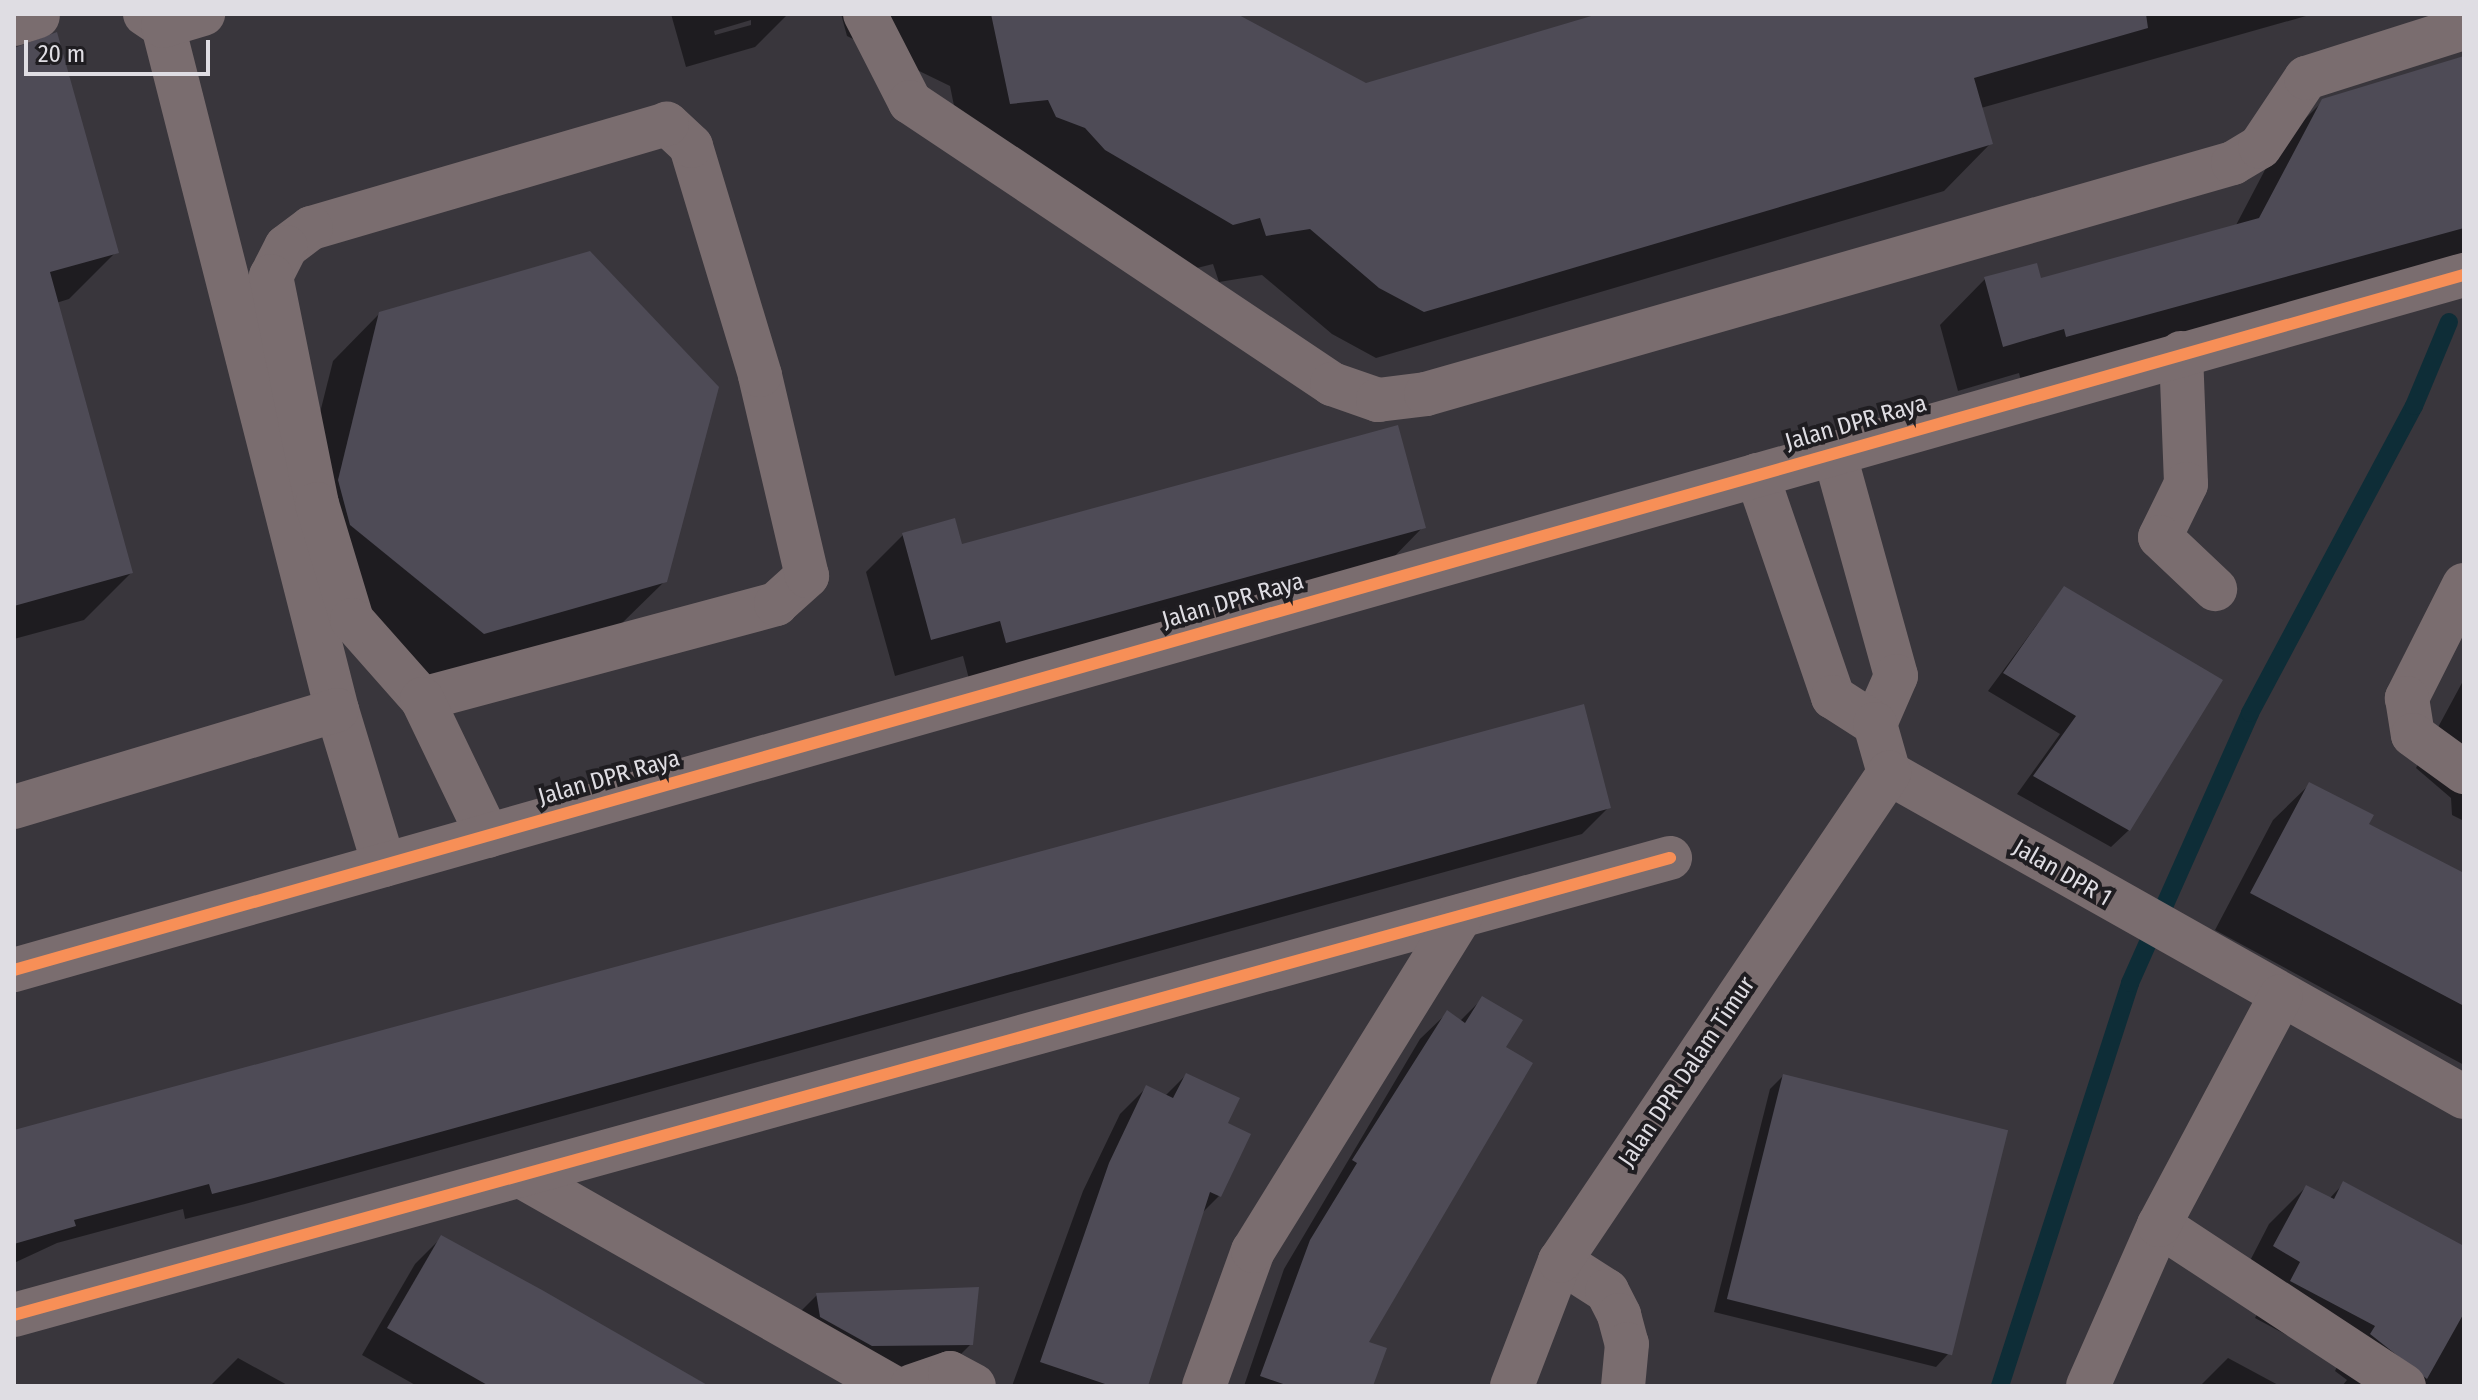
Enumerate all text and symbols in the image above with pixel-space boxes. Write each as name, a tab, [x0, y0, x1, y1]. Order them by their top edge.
scale bar	[28, 24, 214, 74]
text: 20 m	[38, 40, 85, 68]
street label: Jalan DPR Raya	[1782, 389, 1930, 457]
street label: Jalan DPR Raya	[1159, 567, 1307, 635]
street label: Jalan DPR Raya	[535, 744, 683, 812]
street label: Jalan DPR 1	[2008, 833, 2116, 913]
street label: Jalan DPR Dalam Timur	[1613, 971, 1761, 1173]

